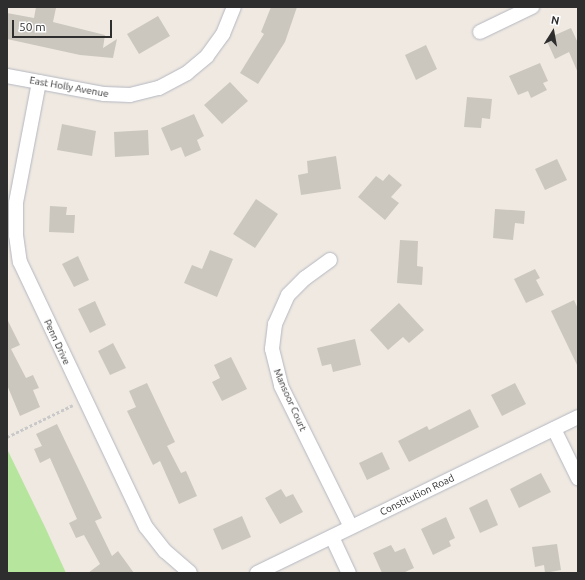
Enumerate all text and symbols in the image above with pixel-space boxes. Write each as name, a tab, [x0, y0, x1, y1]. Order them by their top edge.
scale bar	[14, 12, 114, 38]
north arrow	[533, 12, 573, 52]
text: N	[550, 14, 560, 27]
text: 50 m	[19, 20, 46, 33]
street label: East Holly Avenue	[28, 74, 110, 100]
street label: Penn Drive	[41, 317, 73, 367]
street label: Mansoor Court	[271, 367, 309, 433]
street label: Constitution Road	[378, 472, 456, 518]

